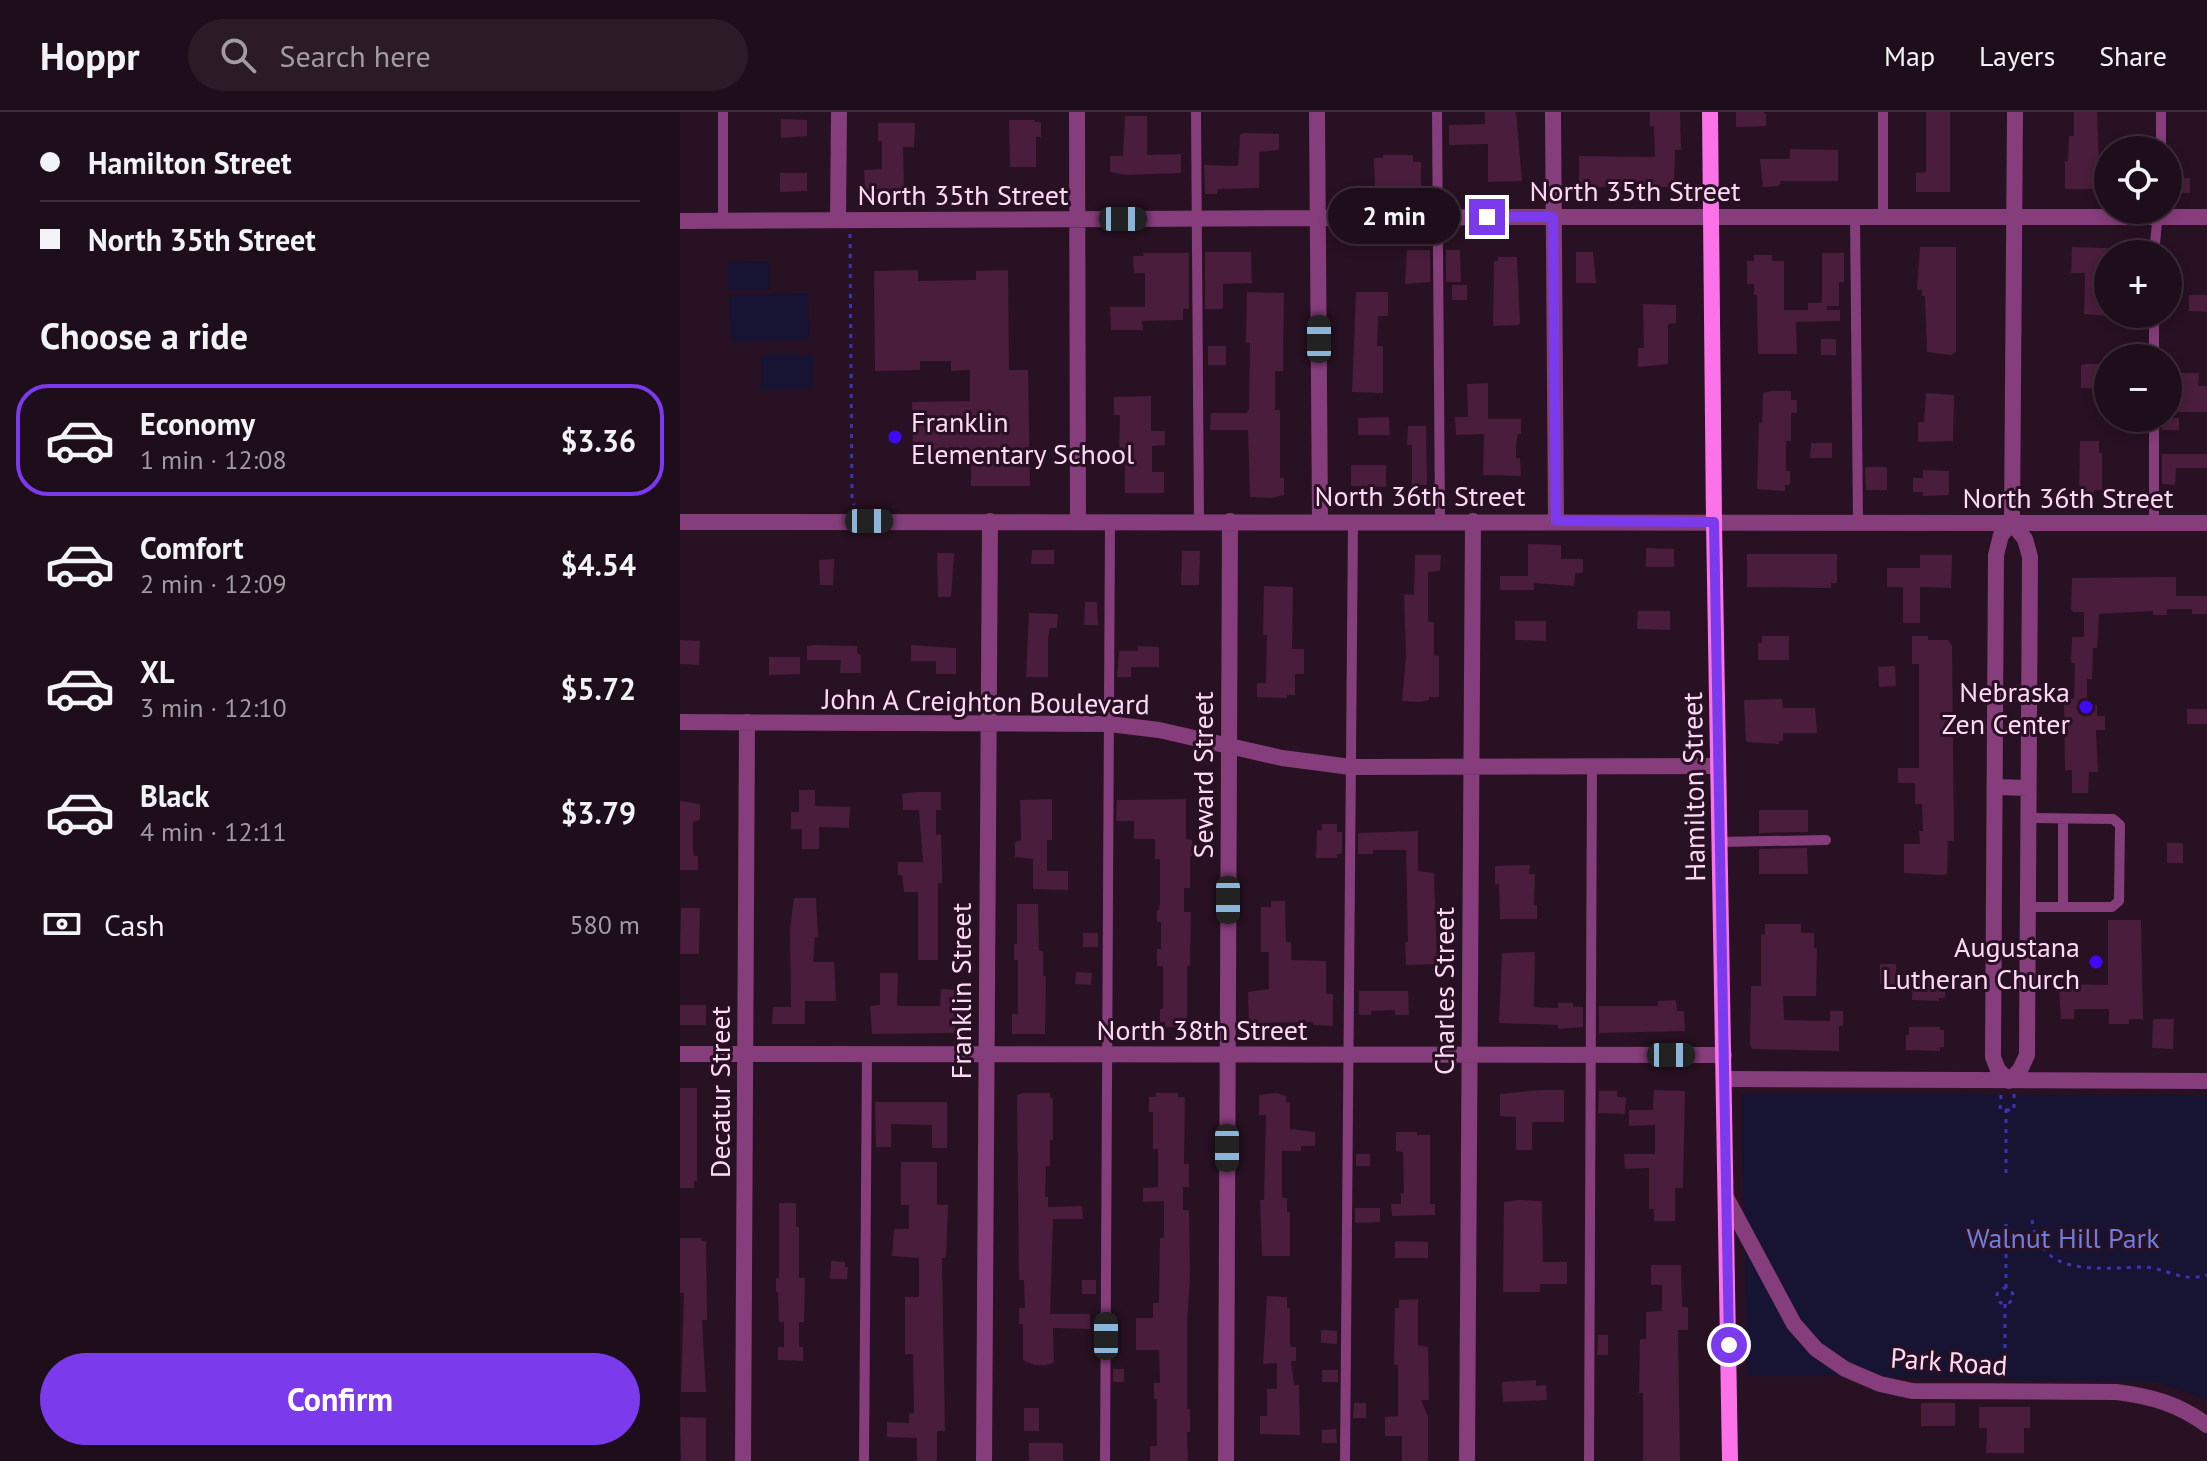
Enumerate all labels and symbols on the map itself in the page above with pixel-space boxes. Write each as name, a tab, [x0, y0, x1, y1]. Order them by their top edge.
street label: North 35th Street	[1530, 172, 1741, 209]
street label: North 35th Street	[858, 176, 1069, 213]
callout: 2 min	[1327, 189, 1459, 245]
route end	[1469, 199, 1505, 235]
car	[1099, 207, 1147, 231]
car	[1307, 315, 1331, 363]
place label: Franklin Elementary School	[911, 403, 1134, 472]
marker: Franklin Elementary School	[886, 428, 904, 446]
street label: North 36th Street	[1315, 477, 1526, 514]
street label: North 36th Street	[1963, 479, 2174, 516]
car	[845, 509, 893, 533]
place label: Nebraska Zen Center	[1942, 673, 2070, 742]
street label: John A Creighton Boulevard	[821, 680, 1150, 722]
street label: Seward Street	[1184, 691, 1221, 858]
street label: Hamilton Street	[1673, 691, 1713, 882]
marker: Nebraska Zen Center	[2077, 698, 2095, 716]
car	[1216, 876, 1240, 924]
street label: Franklin Street	[942, 902, 979, 1079]
street label: Charles Street	[1425, 907, 1462, 1075]
place label: Augustana Lutheran Church	[1882, 928, 2080, 997]
marker: Augustana Lutheran Church	[2087, 953, 2105, 971]
street label: Decatur Street	[701, 1006, 738, 1178]
street label: North 38th Street	[1097, 1011, 1308, 1048]
car	[1647, 1043, 1695, 1067]
car	[1215, 1124, 1239, 1172]
park label: Walnut Hill Park	[1966, 1219, 2160, 1256]
car	[1094, 1312, 1118, 1360]
route start	[1711, 1327, 1747, 1363]
street label: Park Road	[1889, 1338, 2009, 1384]

